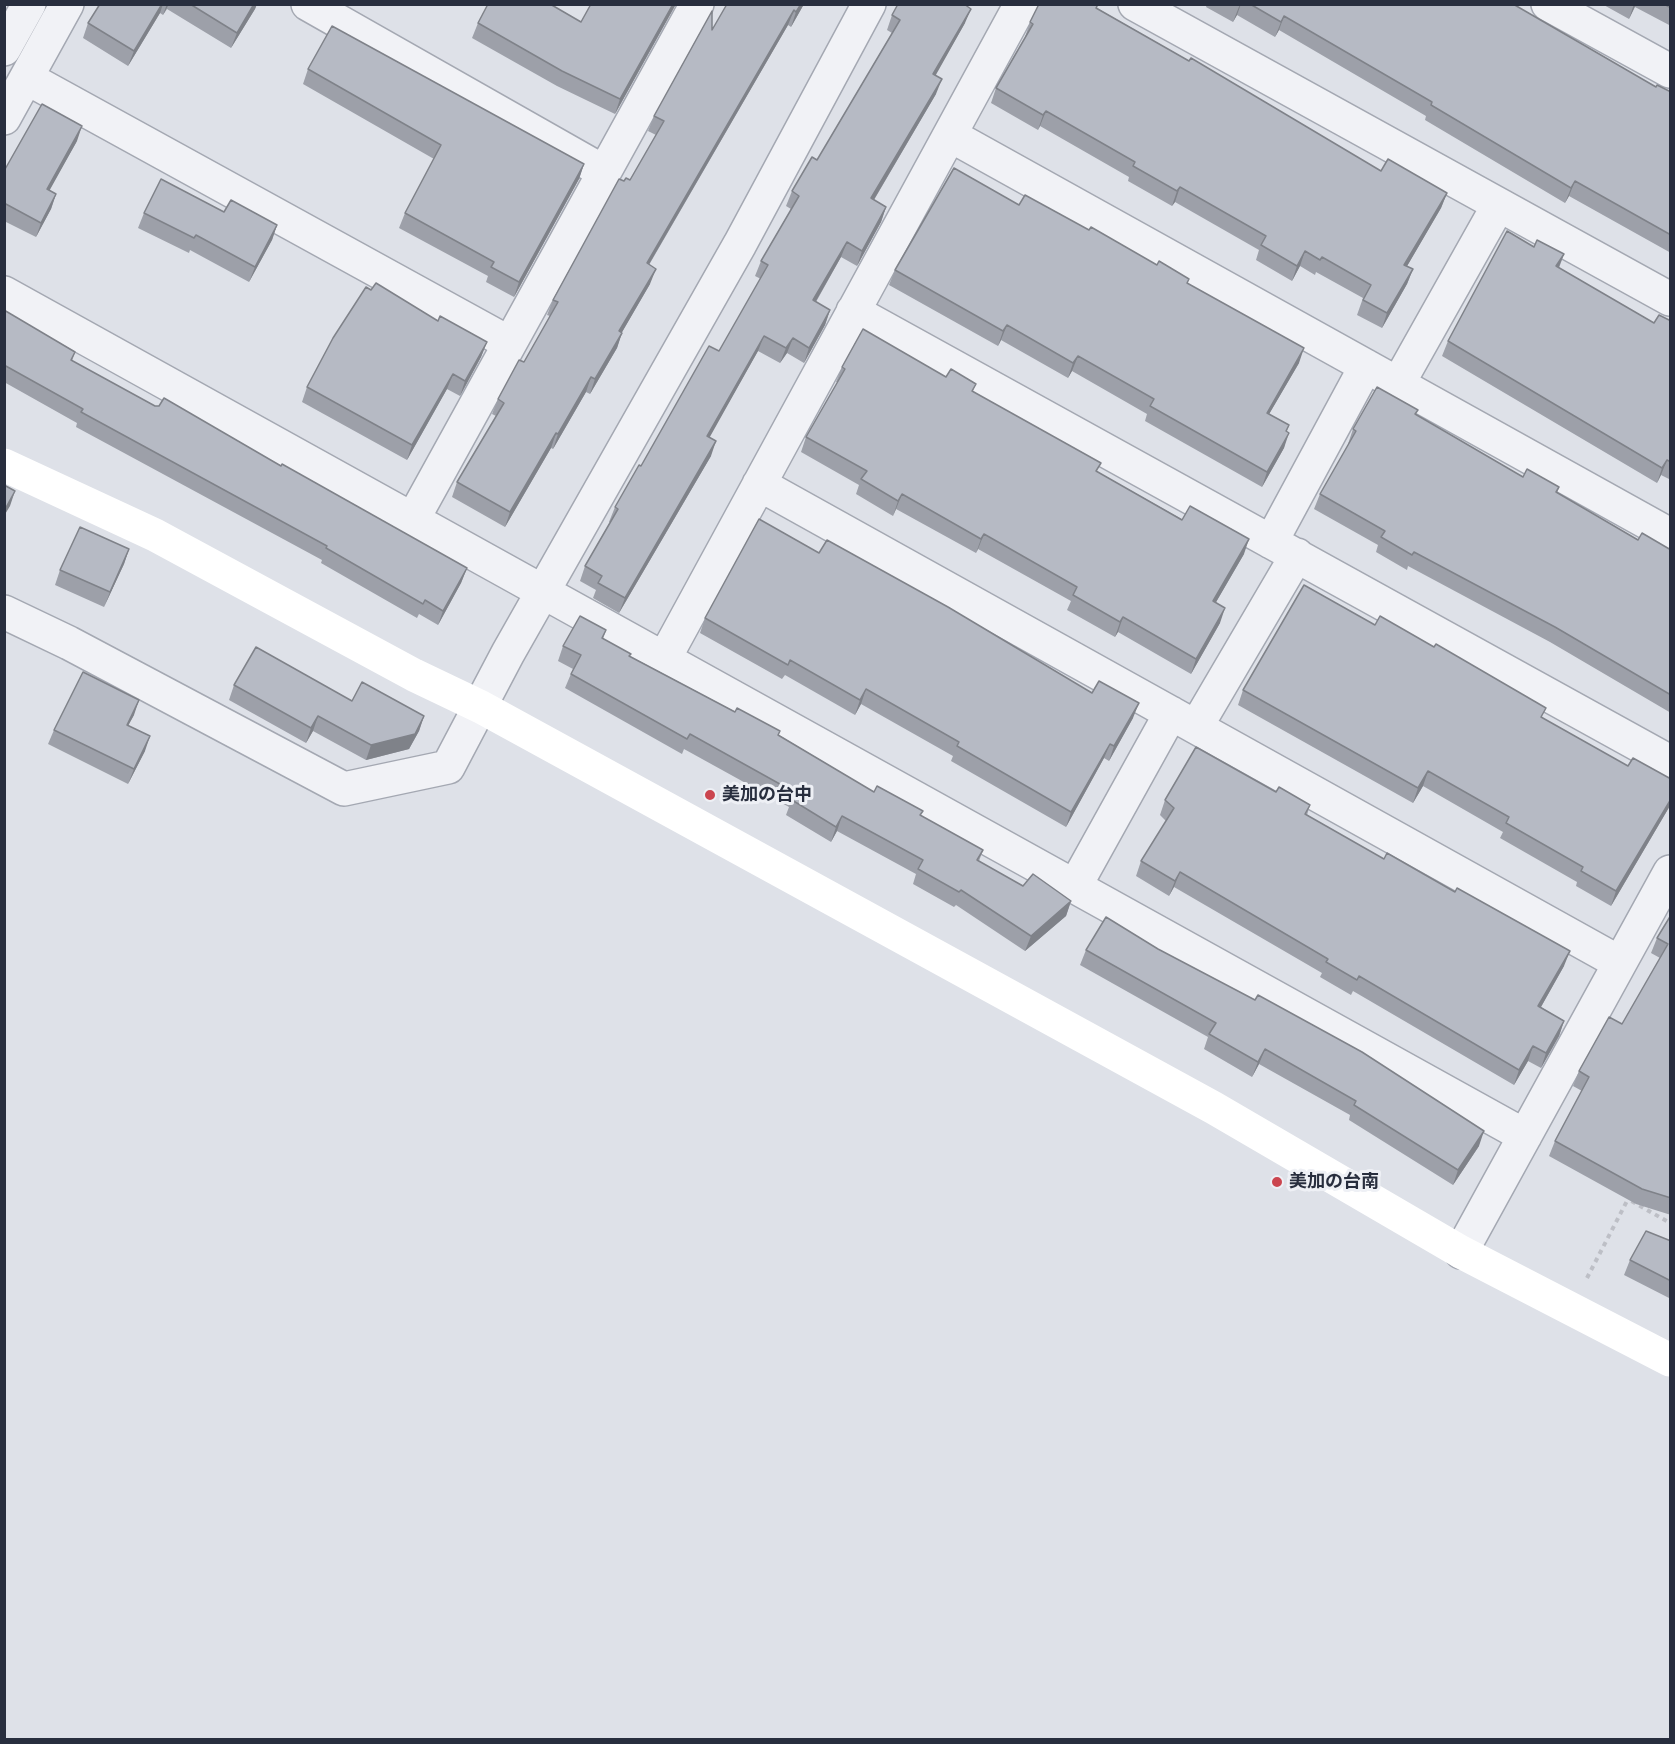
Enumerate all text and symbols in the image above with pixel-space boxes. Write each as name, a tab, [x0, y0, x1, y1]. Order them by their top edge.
place label: 美加の台中	[722, 784, 812, 806]
marker: 美加の台中	[703, 788, 717, 802]
place label: 美加の台南	[1289, 1171, 1379, 1193]
marker: 美加の台南	[1270, 1175, 1284, 1189]

